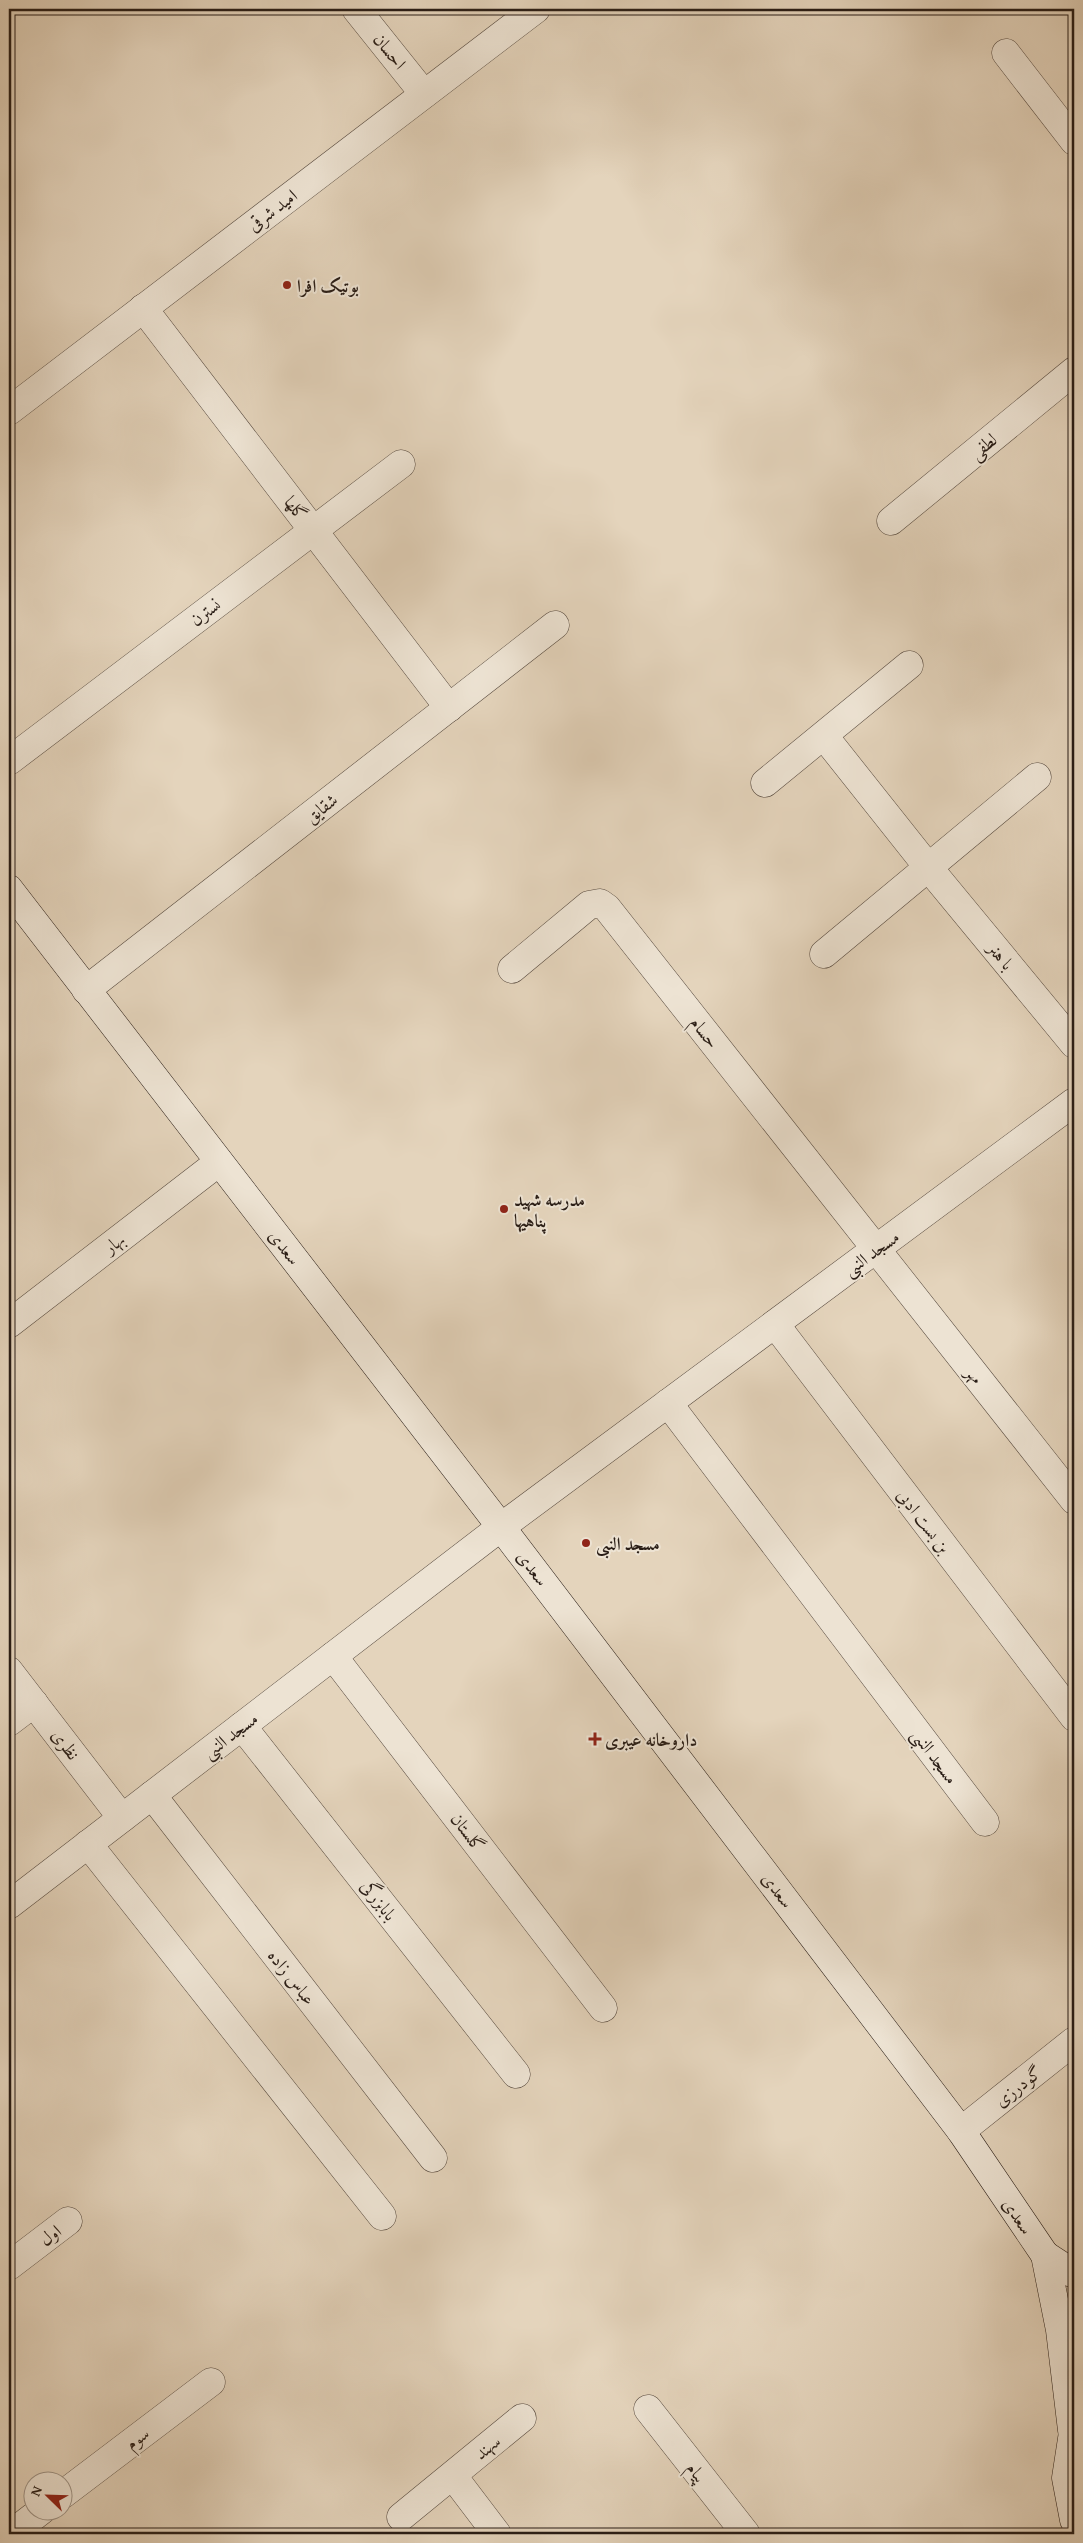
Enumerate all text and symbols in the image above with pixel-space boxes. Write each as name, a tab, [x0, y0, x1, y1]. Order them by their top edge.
street label: احسان	[367, 27, 413, 75]
street label: امید شرقی	[241, 182, 303, 238]
place label: بوتیک افرا	[297, 272, 359, 299]
marker: بوتیک افرا	[281, 279, 293, 291]
street label: لطفی	[963, 426, 1003, 466]
street label: گلها	[278, 490, 314, 526]
street label: نسترن	[184, 591, 226, 633]
street label: شقایق	[299, 786, 343, 830]
street label: با هنر	[980, 934, 1021, 976]
street label: حسام	[681, 1010, 726, 1056]
place label: مدرسه شهید پناهیها	[514, 1186, 585, 1234]
marker: مدرسه شهید پناهیها	[498, 1203, 510, 1215]
street label: سعدی	[262, 1223, 308, 1271]
street label: مسجد النبی	[837, 1223, 906, 1284]
street label: بهار	[96, 1226, 130, 1261]
street label: مهر	[958, 1359, 991, 1390]
street label: بن بست ادبی	[891, 1483, 958, 1560]
place label: مسجد النبی	[596, 1530, 660, 1559]
marker: مسجد النبی	[580, 1537, 592, 1549]
street label: سعدی	[510, 1544, 556, 1592]
street label: مسجد النبی	[196, 1705, 265, 1767]
street label: مسجد النبی	[903, 1722, 965, 1791]
street label: نظری	[45, 1723, 87, 1765]
place label: داروخانه عیبری	[605, 1726, 697, 1753]
marker: داروخانه عیبری	[589, 1733, 601, 1745]
street label: گلستان	[444, 1807, 492, 1857]
street label: سعدی	[755, 1866, 801, 1914]
street label: بابابزرگی	[354, 1874, 404, 1926]
street label: عباس زاده	[261, 1943, 323, 2011]
street label: گودرزی	[988, 2059, 1048, 2113]
street label: سعدی	[996, 2192, 1040, 2240]
street label: اول	[33, 2218, 67, 2252]
street label: سوم	[119, 2420, 157, 2459]
street label: سهند	[468, 2428, 506, 2466]
street label: پیام	[678, 2456, 714, 2490]
north arrow	[22, 2470, 72, 2520]
text: N	[25, 2482, 47, 2499]

